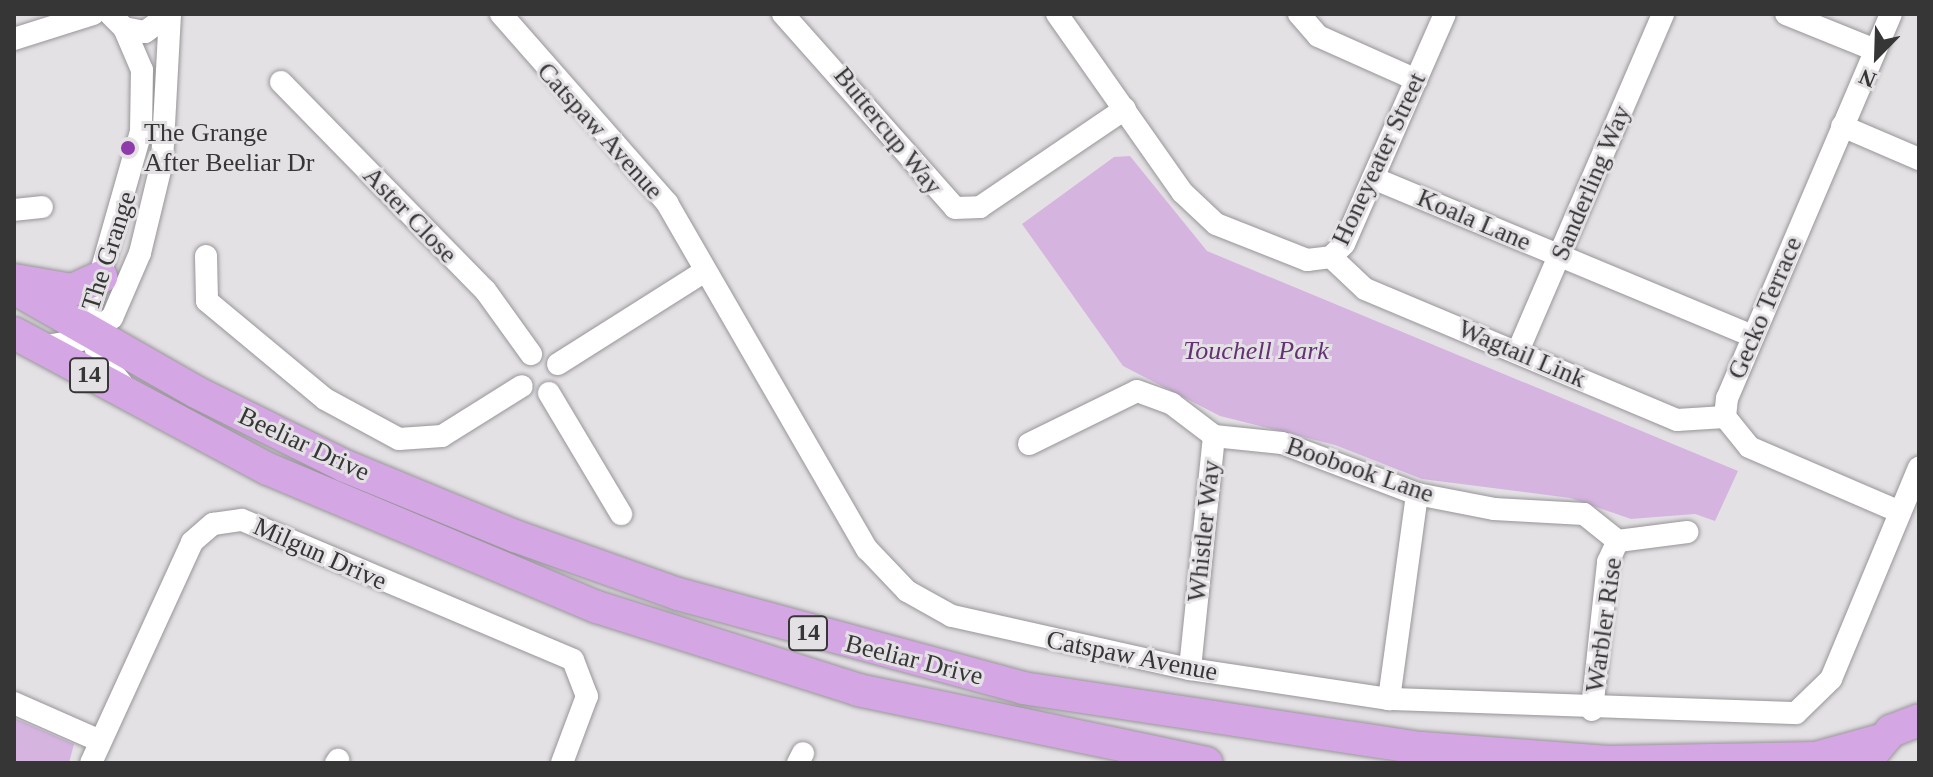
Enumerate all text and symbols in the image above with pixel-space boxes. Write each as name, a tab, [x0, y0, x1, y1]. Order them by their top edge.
north arrow	[1837, 16, 1917, 96]
street label: Catspaw Avenue	[530, 56, 670, 206]
street label: Buttercup Way	[827, 61, 949, 201]
text: N	[1855, 64, 1880, 93]
street label: Honeyeater Street	[1325, 68, 1433, 250]
street label: Sanderling Way	[1544, 100, 1638, 266]
place label: The Grange After Beeliar Dr	[144, 117, 314, 178]
marker: The Grange After Beeliar Dr	[119, 139, 137, 157]
street label: Aster Close	[356, 160, 464, 270]
street label: Koala Lane	[1412, 182, 1536, 258]
street label: The Grange	[75, 187, 143, 315]
street label: Gecko Terrace	[1721, 232, 1809, 384]
street label: Wagtail Link	[1453, 313, 1591, 395]
park label: Touchell Park	[1183, 335, 1329, 367]
road number: 14	[69, 355, 109, 395]
street label: Beeliar Drive	[234, 400, 374, 488]
street label: Boobook Lane	[1282, 430, 1438, 510]
street label: Whistler Way	[1181, 458, 1227, 604]
street label: Milgun Drive	[249, 511, 391, 597]
street label: Warbler Rise	[1579, 556, 1629, 694]
road number: 14	[788, 613, 828, 653]
street label: Catspaw Avenue	[1043, 624, 1221, 688]
street label: Beeliar Drive	[842, 628, 986, 692]

